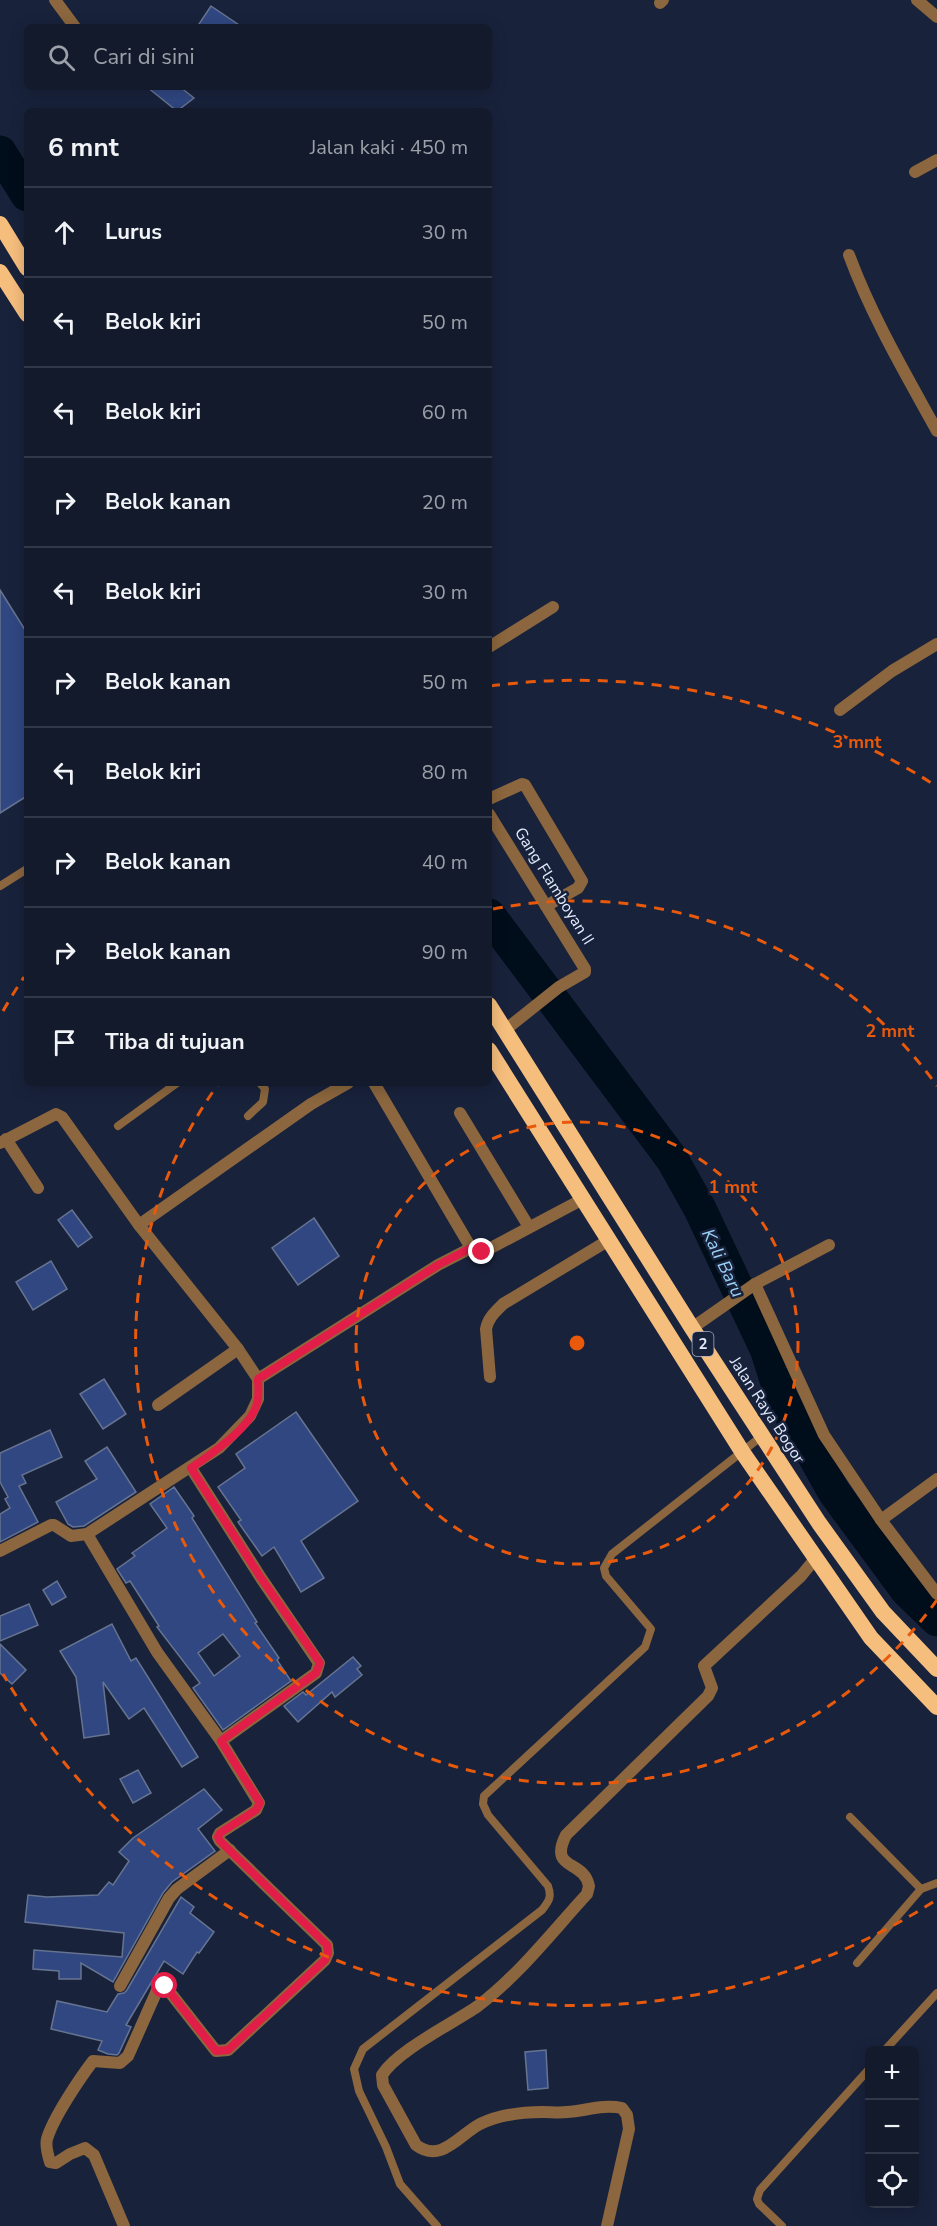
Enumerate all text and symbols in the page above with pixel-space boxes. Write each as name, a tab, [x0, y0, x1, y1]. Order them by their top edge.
search box	[24, 24, 492, 90]
icon: search	[45, 41, 78, 74]
text: Cari di sini	[93, 42, 195, 72]
text: 6 mnt	[48, 130, 119, 165]
text: Jalan kaki · 450 m	[310, 134, 468, 161]
icon: ahead	[48, 216, 81, 249]
text: Lurus	[105, 217, 162, 247]
text: 30 m	[422, 219, 468, 246]
icon: left	[48, 306, 81, 339]
text: Belok kiri	[105, 307, 201, 337]
text: 50 m	[422, 309, 468, 336]
icon: left	[48, 396, 81, 429]
text: Belok kiri	[105, 397, 201, 427]
text: 60 m	[422, 399, 468, 426]
icon: right	[48, 486, 81, 519]
text: Belok kanan	[105, 487, 231, 517]
text: 20 m	[422, 489, 468, 516]
icon: left	[48, 576, 81, 609]
text: Belok kiri	[105, 577, 201, 607]
text: 30 m	[422, 579, 468, 606]
icon: right	[48, 666, 81, 699]
text: Belok kanan	[105, 667, 231, 697]
text: 50 m	[422, 669, 468, 696]
text: 3 mnt	[833, 730, 882, 754]
icon: left	[48, 756, 81, 789]
text: Belok kiri	[105, 757, 201, 787]
text: 80 m	[422, 759, 468, 786]
street label: Gang Flamboyan II	[509, 823, 599, 949]
icon: right	[48, 846, 81, 879]
text: Belok kanan	[105, 847, 231, 877]
text: 40 m	[422, 849, 468, 876]
icon: right	[48, 936, 81, 969]
text: Belok kanan	[105, 937, 231, 967]
text: 90 m	[422, 939, 468, 966]
text: 2 mnt	[866, 1019, 915, 1043]
icon: arrive	[48, 1026, 81, 1059]
text: Tiba di tujuan	[105, 1027, 245, 1057]
text: 1 mnt	[709, 1175, 758, 1199]
water label: Kali Baru	[696, 1225, 750, 1301]
route end	[468, 1238, 494, 1264]
road number: 2	[692, 1332, 714, 1356]
centre of rings	[567, 1333, 587, 1353]
street label: Jalan Raya Bogor	[724, 1351, 810, 1468]
route start	[151, 1972, 177, 1998]
map controls	[865, 2046, 919, 2208]
button: +	[865, 2046, 919, 2100]
button: −	[865, 2100, 919, 2154]
button: locate	[865, 2154, 919, 2208]

